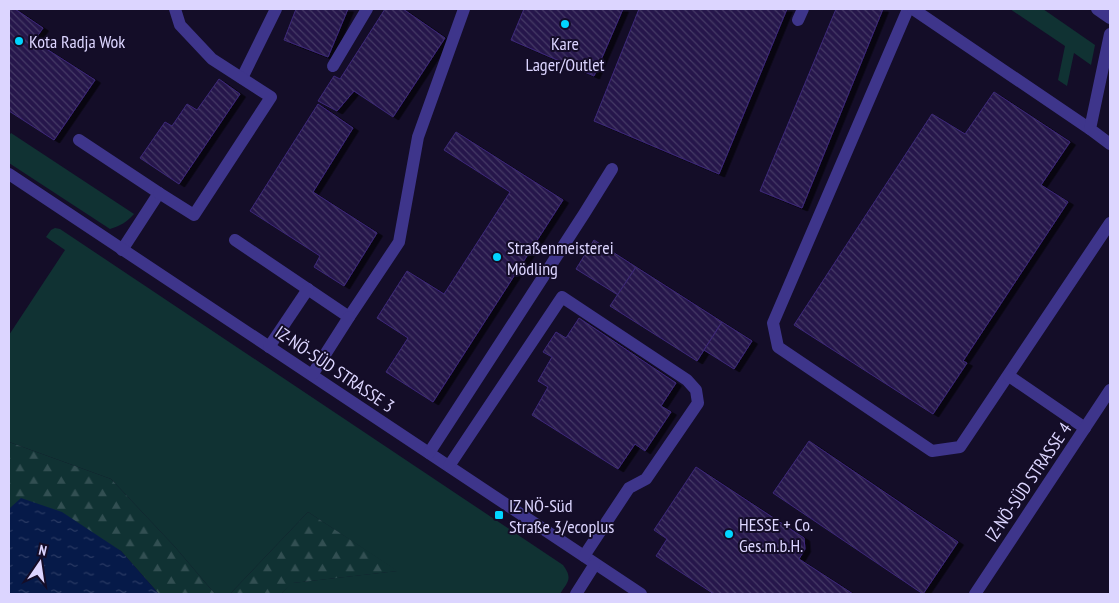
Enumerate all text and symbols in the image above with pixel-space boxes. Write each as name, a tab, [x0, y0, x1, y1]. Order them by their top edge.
marker: Kare Lager/Outlet	[559, 18, 571, 30]
place label: Kota Radja Wok	[29, 30, 125, 53]
place label: Kare Lager/Outlet	[525, 32, 605, 76]
marker: Kota Radja Wok	[13, 35, 25, 47]
place label: Straßenmeisterei Mödling	[507, 236, 614, 280]
marker: Straßenmeisterei Mödling	[491, 251, 503, 263]
street label: IZ-NÖ-SÜD STRASSE 3	[271, 321, 399, 417]
street label: IZ-NÖ-SÜD STRASSE 4	[980, 418, 1076, 546]
place label: IZ NÖ-Süd Straße 3/ecoplus	[509, 494, 614, 538]
marker: IZ NÖ-Süd Straße 3/ecoplus	[493, 509, 505, 521]
place label: HESSE + Co. Ges.m.b.H.	[739, 513, 813, 557]
marker: HESSE + Co. Ges.m.b.H.	[723, 528, 735, 540]
north arrow	[15, 538, 65, 588]
text: N	[37, 541, 49, 560]

